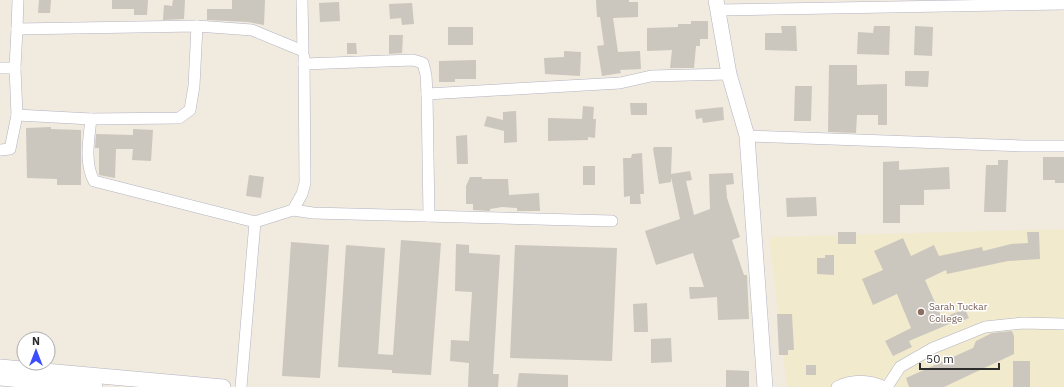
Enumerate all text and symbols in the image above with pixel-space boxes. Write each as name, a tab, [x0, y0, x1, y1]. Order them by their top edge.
place label: Sarah Tuckar College	[929, 300, 988, 325]
marker: Sarah Tuckar College	[916, 307, 926, 317]
north arrow	[16, 331, 56, 371]
text: N	[32, 334, 40, 348]
scale bar	[920, 345, 999, 371]
text: 50 m	[926, 351, 954, 366]

